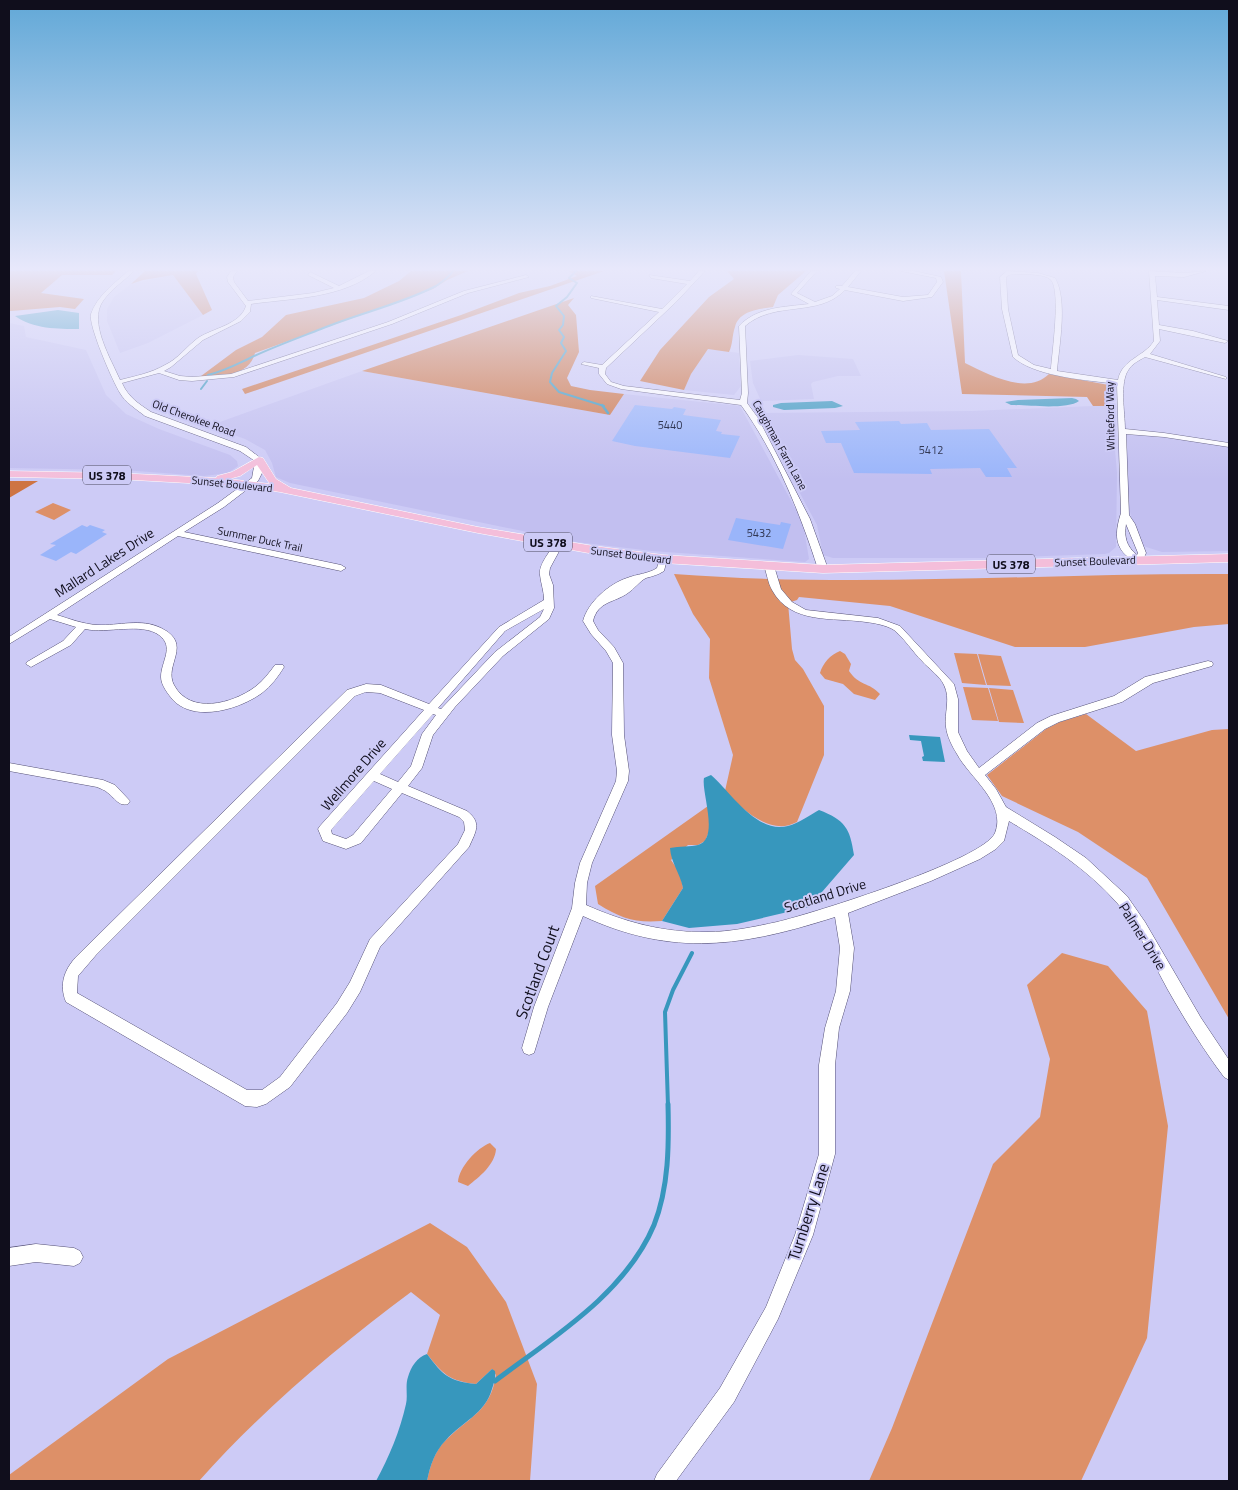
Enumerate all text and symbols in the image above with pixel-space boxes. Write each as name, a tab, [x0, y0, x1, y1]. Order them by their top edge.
street label: Whiteford Way	[1101, 381, 1119, 451]
street label: Old Cherokee Road	[150, 396, 238, 441]
street label: Caughman Farm Lane	[749, 397, 812, 493]
house number: 5440	[658, 417, 682, 433]
house number: 5412	[919, 442, 943, 458]
road number: US 378	[83, 466, 131, 484]
street label: Sunset Boulevard	[191, 472, 273, 496]
street label: Mallard Lakes Drive	[50, 522, 158, 602]
street label: Summer Duck Trail	[216, 522, 304, 556]
house number: 5432	[747, 525, 771, 541]
road number: US 378	[524, 532, 572, 552]
street label: Sunset Boulevard	[590, 542, 672, 568]
street label: Sunset Boulevard	[1054, 552, 1136, 570]
road number: US 378	[987, 554, 1035, 574]
street label: Wellmore Drive	[315, 733, 391, 815]
street label: Scotland Drive	[781, 873, 869, 917]
street label: Palmer Drive	[1114, 898, 1172, 974]
street label: Scotland Court	[509, 921, 565, 1022]
street label: Turnberry Lane	[781, 1160, 835, 1264]

